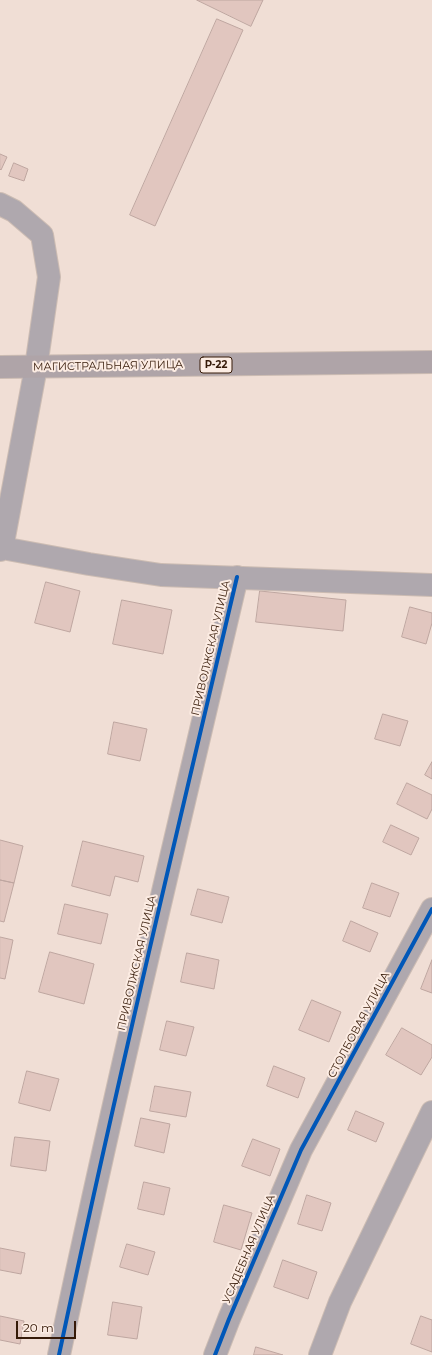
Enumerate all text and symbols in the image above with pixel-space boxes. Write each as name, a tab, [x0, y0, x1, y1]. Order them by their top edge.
road number: Р-22	[200, 357, 232, 373]
street label: МАГИСТРАЛЬНАЯ УЛИЦА	[33, 358, 183, 374]
street label: ПРИВОЛЖСКАЯ УЛИЦА	[189, 579, 233, 717]
street label: ПРИВОЛЖСКАЯ УЛИЦА	[115, 894, 159, 1032]
street label: СТОЛБОВАЯ УЛИЦА	[325, 970, 393, 1080]
street label: УСАДЕБНАЯ УЛИЦА	[220, 1193, 278, 1305]
scale bar	[18, 1313, 78, 1339]
text: 20 m	[23, 1320, 54, 1335]

